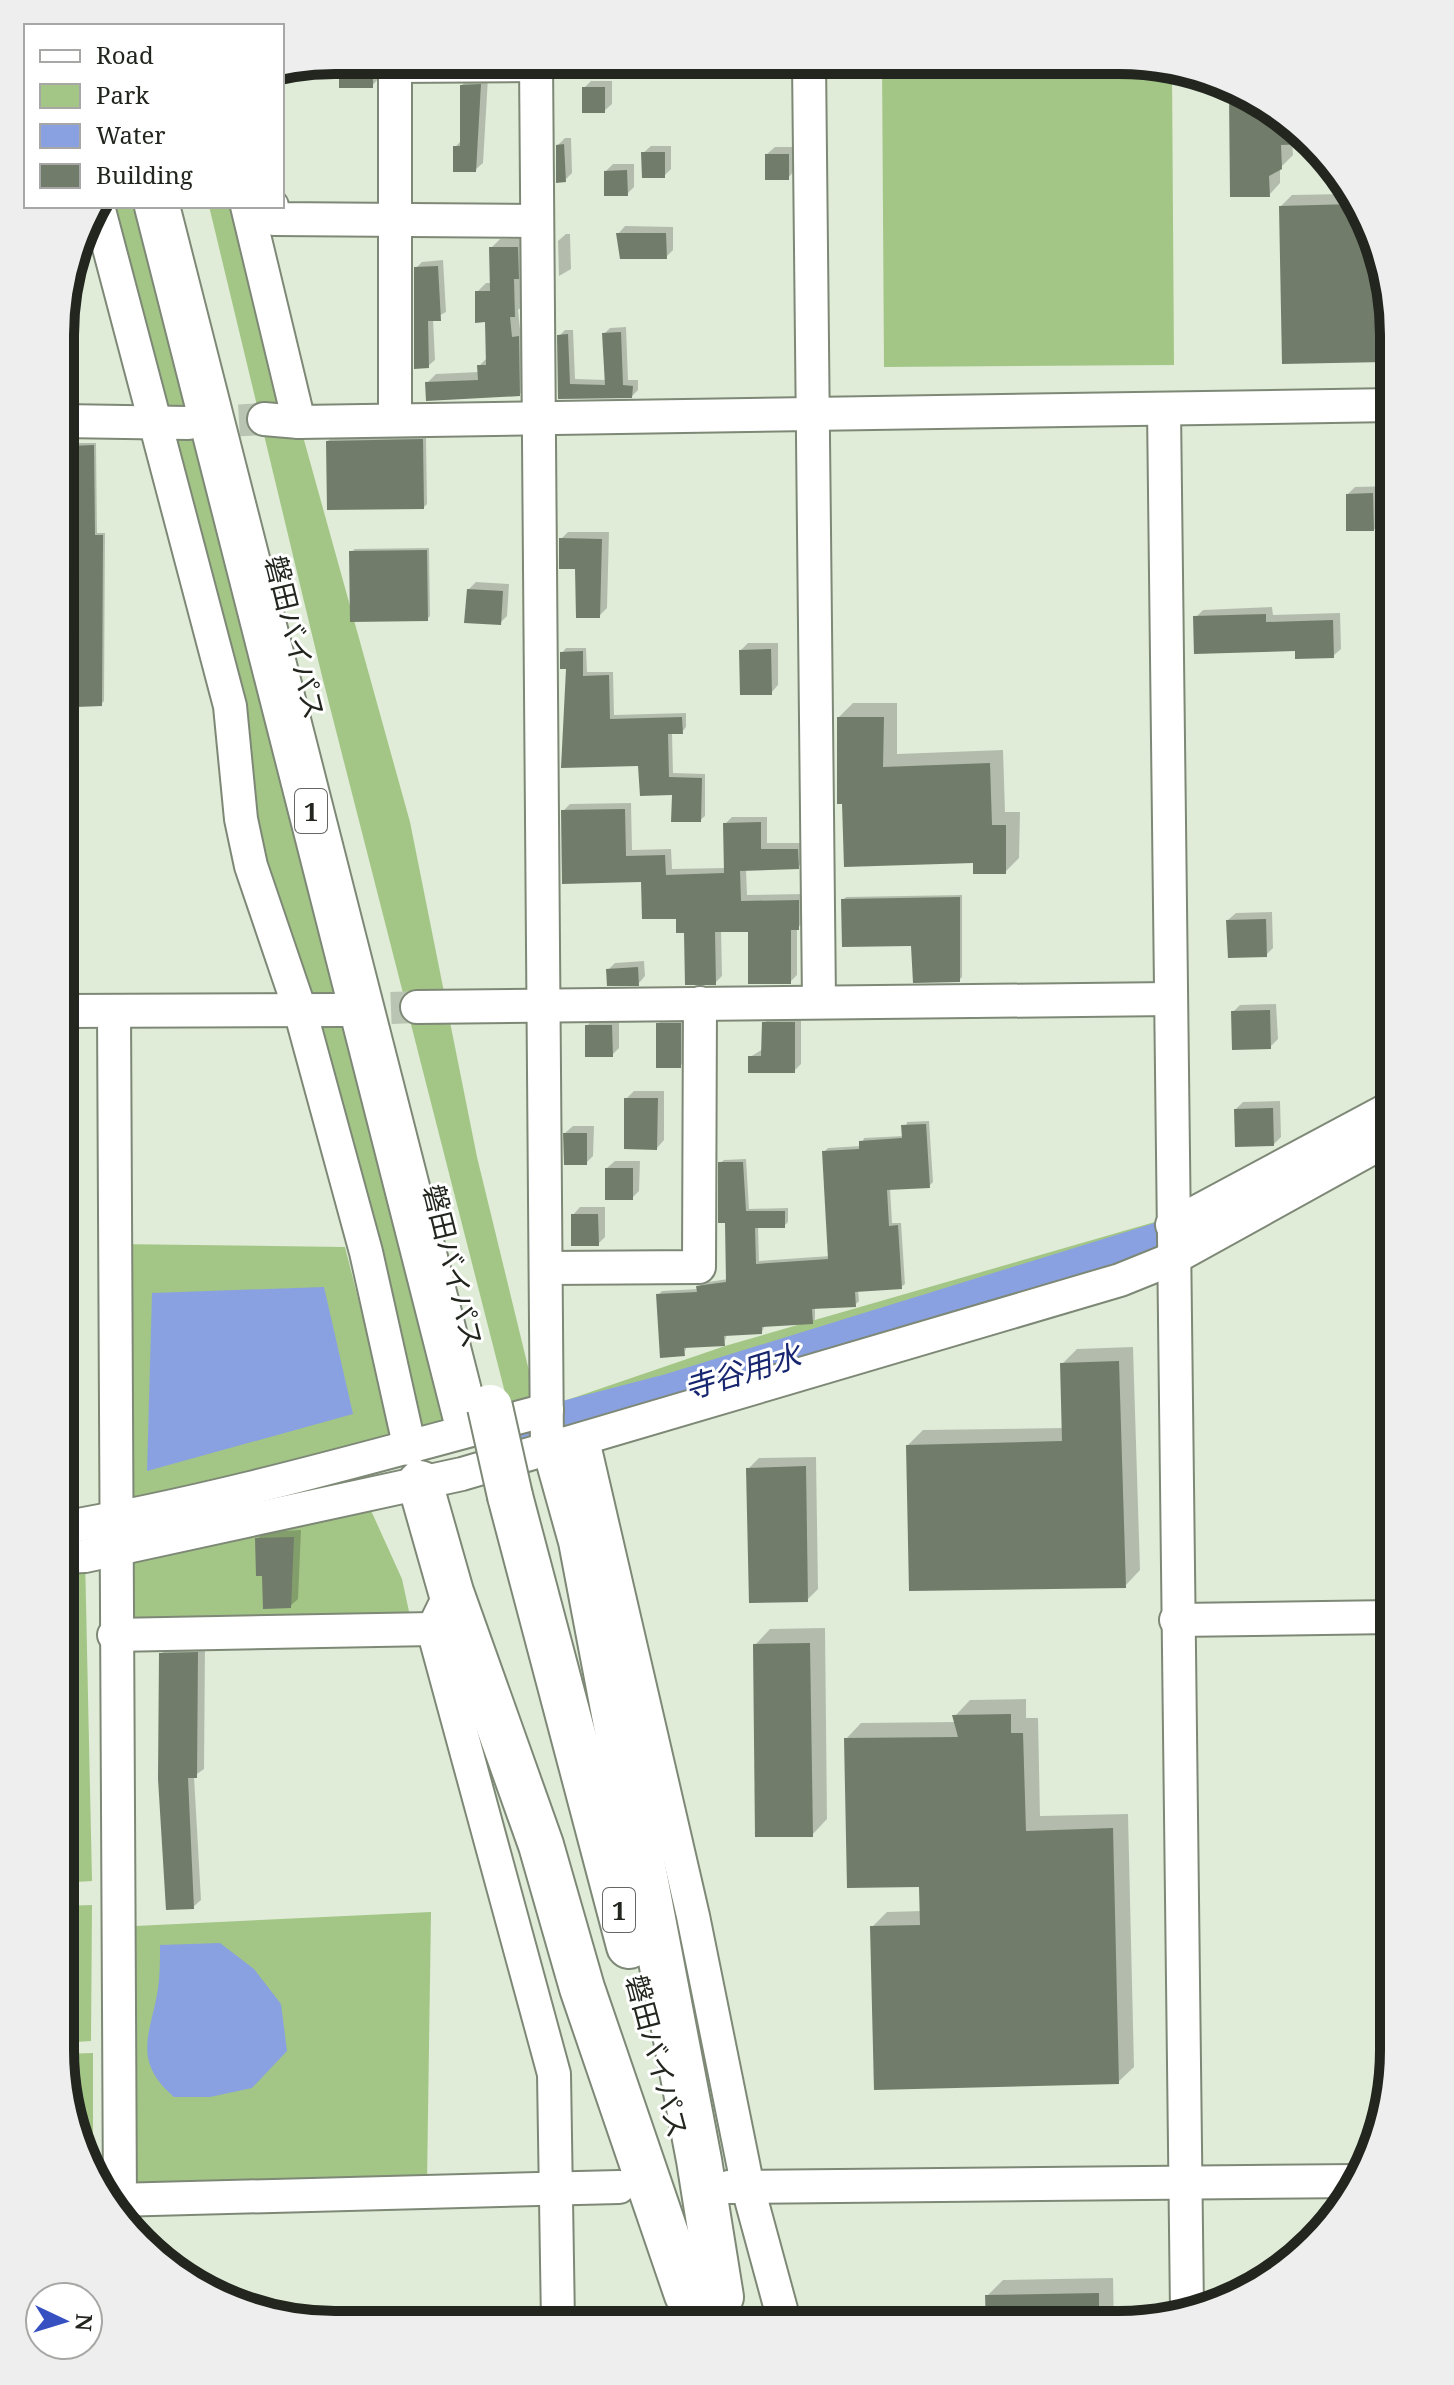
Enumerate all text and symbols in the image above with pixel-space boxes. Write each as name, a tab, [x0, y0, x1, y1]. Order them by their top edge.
legend	[24, 24, 284, 208]
text: Road	[96, 38, 154, 71]
text: Park	[96, 78, 150, 111]
text: Water	[96, 118, 166, 151]
text: Building	[96, 158, 193, 191]
street label: 磐田バイパス	[257, 551, 335, 723]
road number: 1	[295, 789, 327, 833]
street label: 磐田バイパス	[415, 1180, 493, 1352]
water label: 寺谷用水	[679, 1333, 808, 1408]
road number: 1	[603, 1888, 635, 1932]
street label: 磐田バイパス	[618, 1970, 698, 2142]
north arrow	[24, 2281, 104, 2361]
text: N	[69, 2313, 101, 2332]

